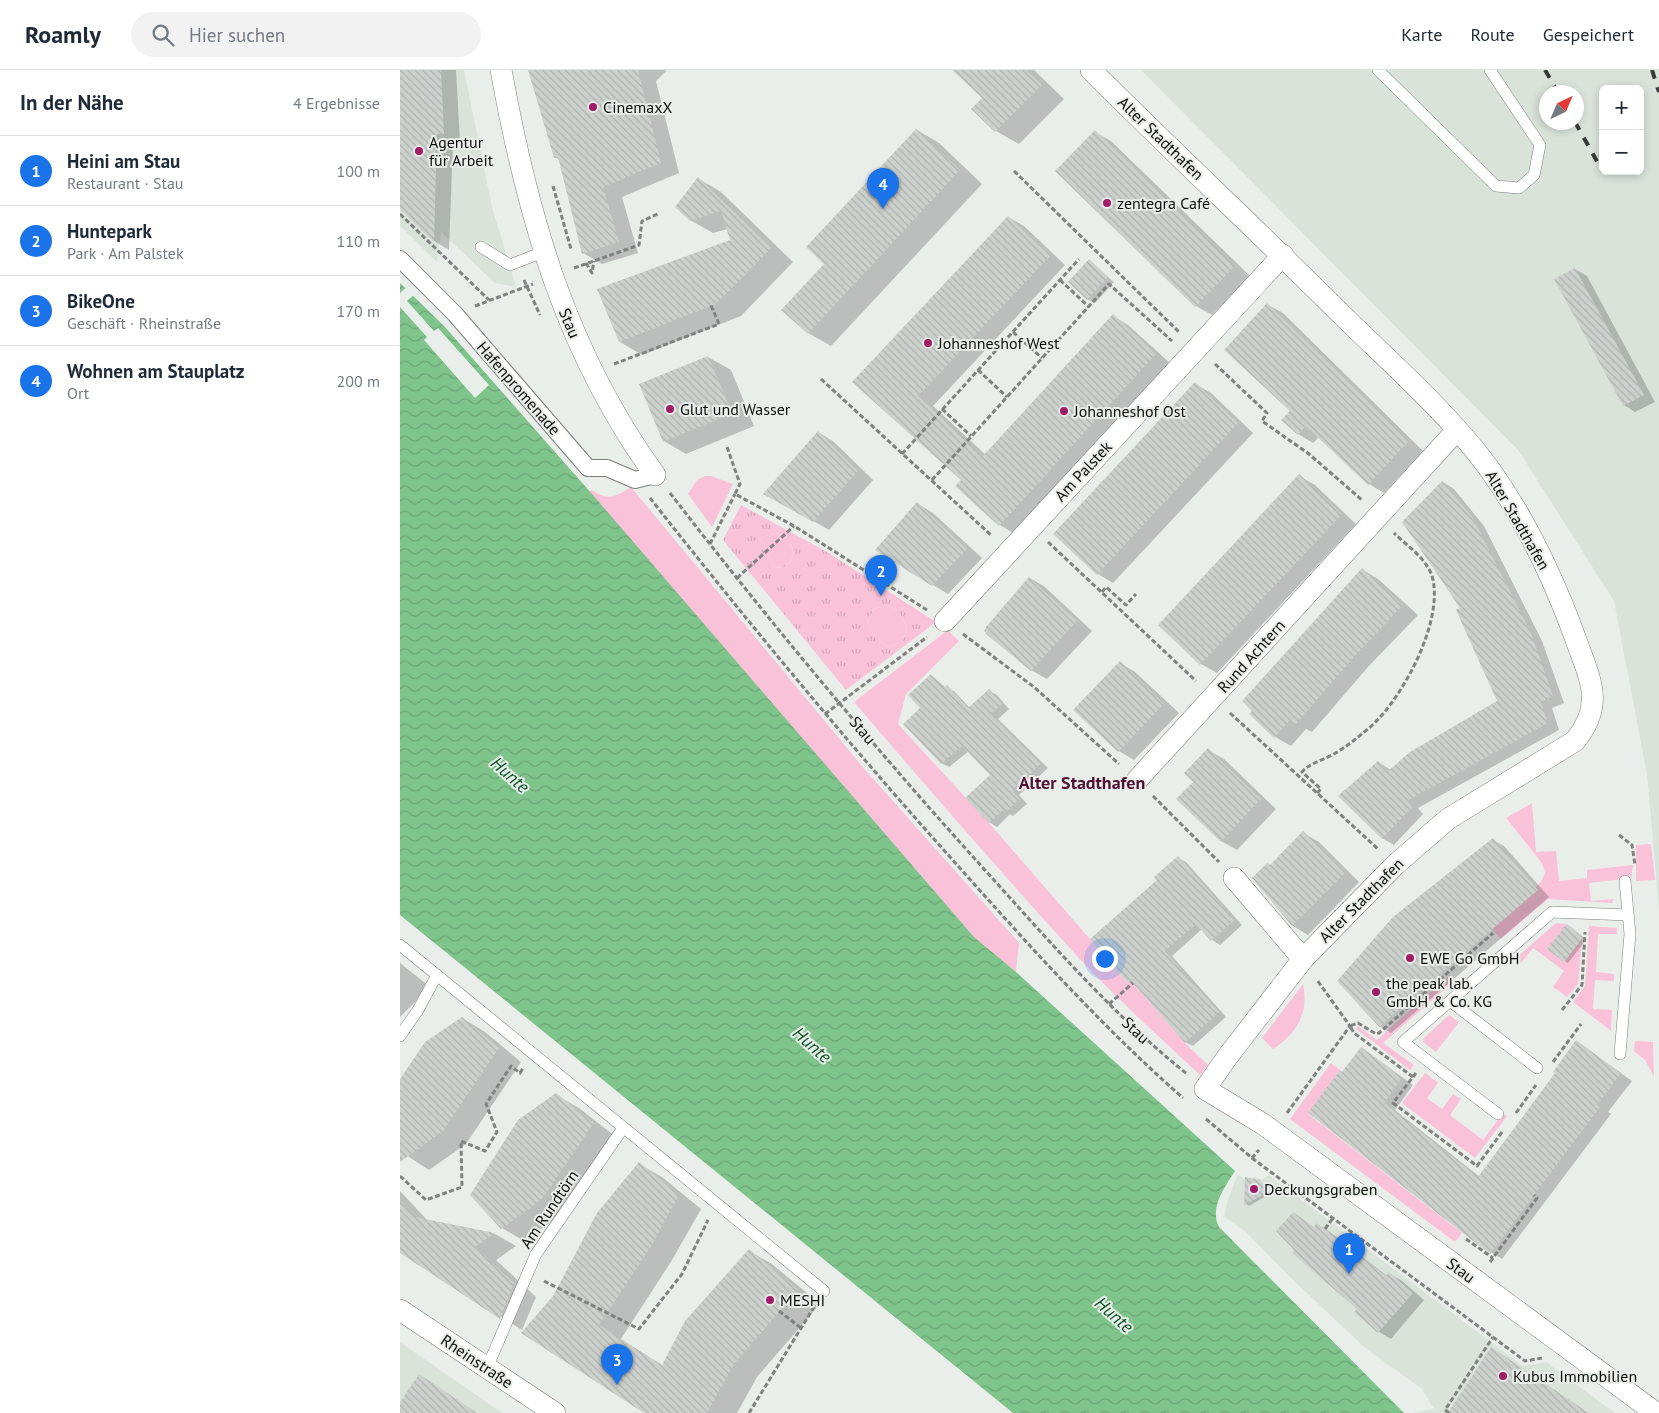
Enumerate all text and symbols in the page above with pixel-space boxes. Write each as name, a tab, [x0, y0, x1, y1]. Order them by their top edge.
search box	[131, 12, 481, 57]
text: Roamly	[25, 19, 101, 50]
icon: search	[149, 21, 177, 49]
text: Hier suchen	[189, 23, 285, 47]
text: Karte	[1401, 23, 1442, 46]
text: Route	[1470, 23, 1515, 46]
text: Gespeichert	[1543, 23, 1634, 46]
north arrow	[1539, 85, 1584, 130]
map controls	[1599, 85, 1644, 175]
button: +	[1599, 85, 1644, 130]
text: In der Nähe	[20, 89, 124, 116]
street label: Alter Stadthafen	[1114, 92, 1208, 184]
text: 4 Ergebnisse	[293, 93, 380, 113]
place label: CinemaxX	[603, 97, 672, 117]
marker: CinemaxX	[587, 101, 599, 113]
button: −	[1599, 130, 1644, 175]
place label: Agentur für Arbeit	[429, 132, 494, 170]
marker: Agentur für Arbeit	[413, 145, 425, 157]
text: Heini am Stau	[67, 149, 180, 173]
text: 1	[31, 161, 41, 181]
text: 100 m	[337, 161, 380, 181]
pin: 4	[867, 168, 899, 209]
text: Restaurant · Stau	[67, 173, 183, 193]
place label: zentegra Café	[1117, 193, 1210, 213]
marker: zentegra Café	[1101, 197, 1113, 209]
text: Huntepark	[67, 219, 152, 243]
text: 2	[31, 231, 41, 251]
text: 110 m	[337, 231, 380, 251]
text: Park · Am Palstek	[67, 243, 184, 263]
text: BikeOne	[67, 289, 135, 313]
text: 3	[31, 301, 41, 321]
text: 170 m	[337, 301, 380, 321]
street label: Stau	[555, 305, 585, 341]
text: Geschäft · Rheinstraße	[67, 313, 221, 333]
place label: Johanneshof West	[937, 333, 1060, 353]
street label: Hafenpromenade	[473, 337, 565, 439]
marker: Johanneshof West	[922, 337, 934, 349]
text: Wohnen am Stauplatz	[67, 359, 245, 383]
text: 4	[31, 371, 41, 391]
text: 200 m	[337, 371, 380, 391]
text: Ort	[67, 383, 89, 403]
place label: Glut und Wasser	[680, 399, 791, 419]
place label: Johanneshof Ost	[1073, 401, 1186, 421]
marker: Glut und Wasser	[664, 403, 676, 415]
marker: Johanneshof Ost	[1058, 405, 1070, 417]
street label: Am Palstek	[1050, 436, 1116, 505]
street label: Alter Stadthafen	[1481, 467, 1555, 573]
pin: 2	[865, 555, 897, 596]
street label: Rund Achtern	[1213, 615, 1289, 697]
street label: Stau	[846, 712, 880, 748]
water label: Hunte	[486, 751, 535, 798]
district label: Alter Stadthafen	[1019, 771, 1145, 794]
street label: Alter Stadthafen	[1315, 854, 1407, 946]
your location	[1092, 946, 1118, 972]
place label: EWE Go GmbH	[1420, 948, 1520, 968]
marker: EWE Go GmbH	[1404, 952, 1416, 964]
place label: the peak lab. GmbH & Co. KG	[1386, 973, 1492, 1011]
marker: the peak lab. GmbH & Co. KG	[1370, 986, 1382, 998]
street label: Stau	[1118, 1012, 1154, 1048]
water label: Hunte	[788, 1021, 837, 1068]
street label: Am Rundtörn	[516, 1166, 582, 1252]
place label: Deckungsgraben	[1264, 1179, 1378, 1199]
marker: Deckungsgraben	[1248, 1183, 1260, 1195]
pin: 1	[1333, 1233, 1365, 1274]
street label: Stau	[1443, 1253, 1479, 1287]
place label: MESHI	[780, 1290, 825, 1310]
water label: Hunte	[1090, 1291, 1139, 1338]
marker: MESHI	[764, 1294, 776, 1306]
street label: Rheinstraße	[437, 1330, 517, 1392]
pin: 3	[601, 1344, 633, 1385]
place label: Kubus Immobilien	[1513, 1366, 1637, 1386]
marker: Kubus Immobilien	[1497, 1370, 1509, 1382]

